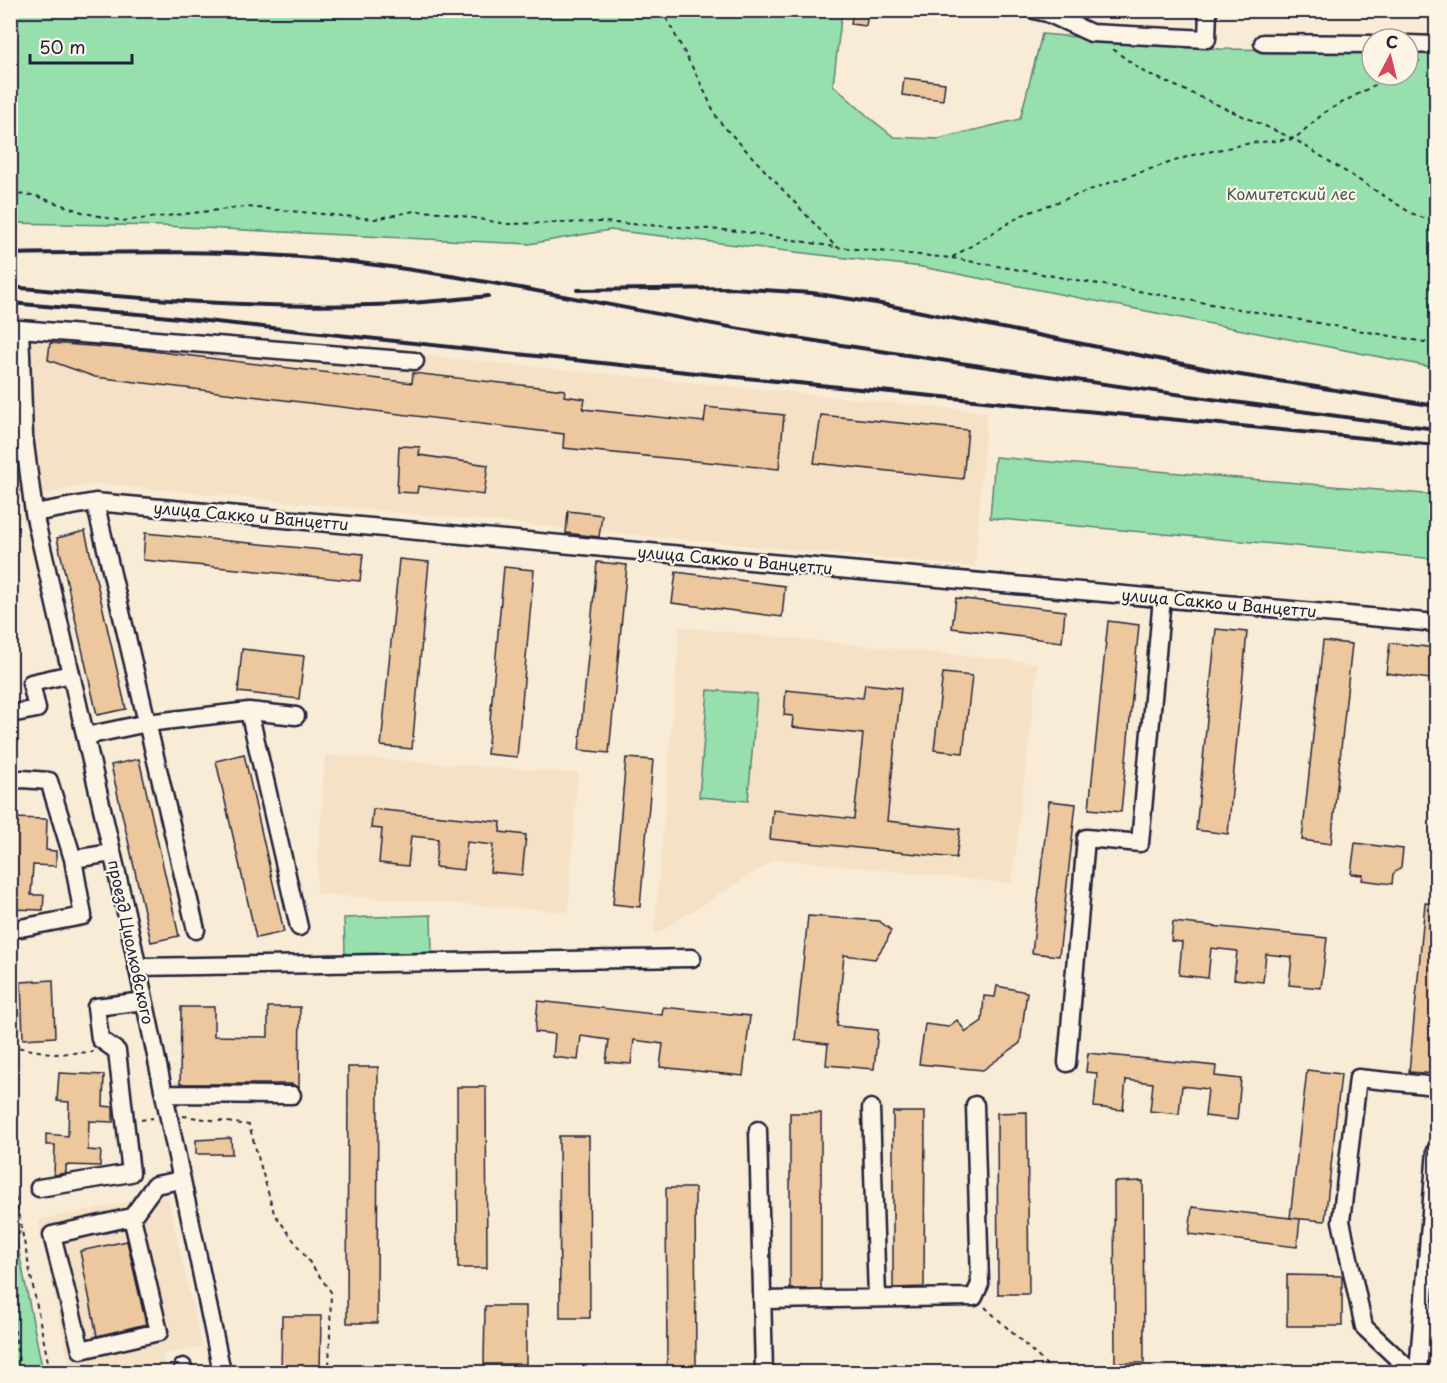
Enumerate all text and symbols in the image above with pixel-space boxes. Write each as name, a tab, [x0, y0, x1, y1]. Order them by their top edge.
scale bar	[30, 27, 132, 65]
north arrow	[1360, 27, 1420, 87]
text: С	[1385, 28, 1399, 54]
text: 50 m	[39, 33, 86, 60]
park label: Комитетский лес	[1227, 181, 1355, 205]
street label: улица Сакко и Ванцетти	[152, 495, 350, 535]
street label: улица Сакко и Ванцетти	[636, 539, 834, 579]
street label: улица Сакко и Ванцетти	[1120, 582, 1318, 622]
street label: проезд Циолковского	[103, 857, 161, 1026]

